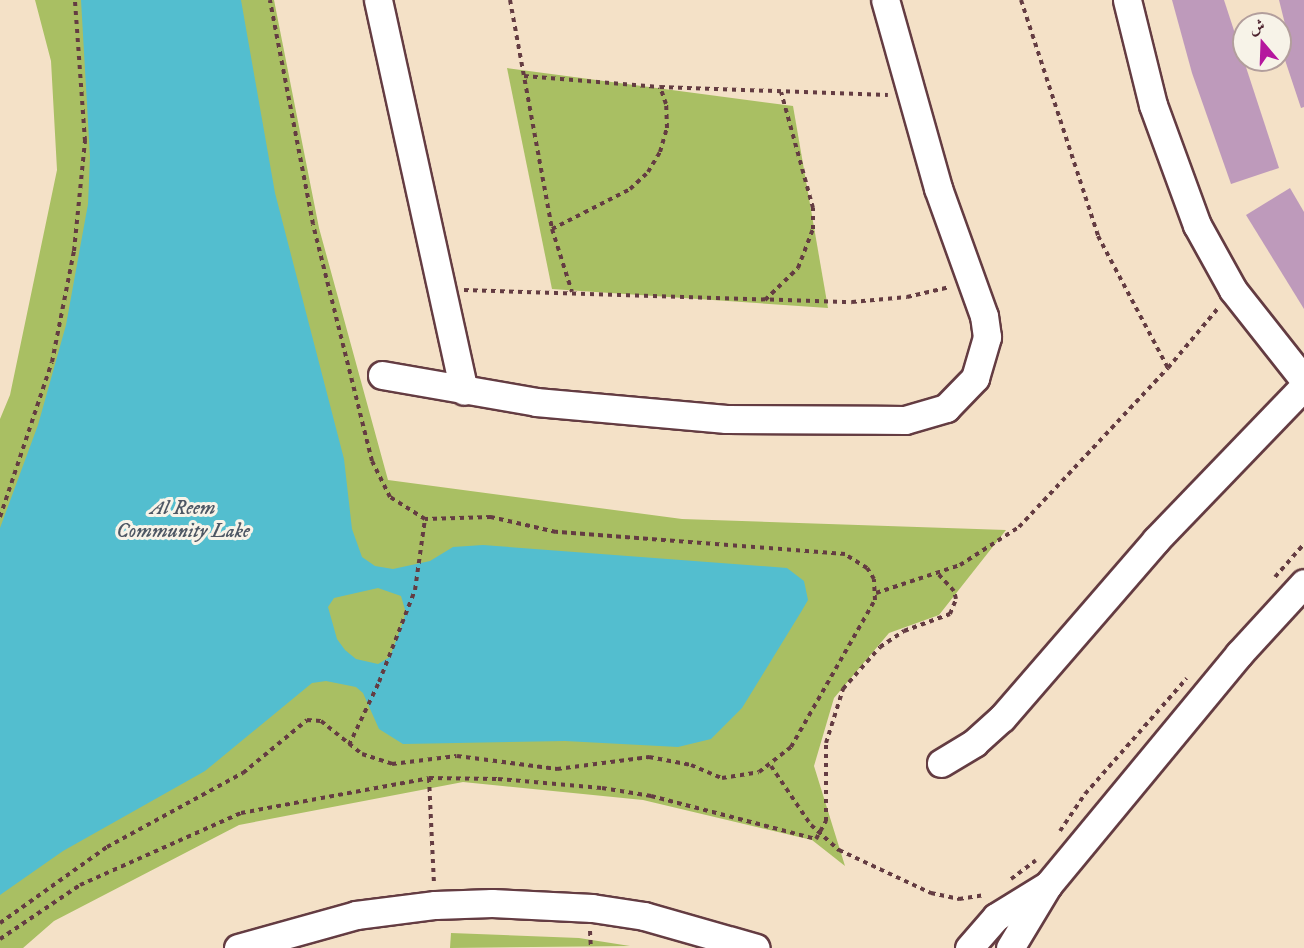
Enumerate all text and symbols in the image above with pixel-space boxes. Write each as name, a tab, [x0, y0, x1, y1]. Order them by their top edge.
north arrow	[1232, 12, 1292, 72]
text: ش	[1246, 15, 1268, 39]
water label: Al Reem Community Lake	[116, 497, 250, 544]

